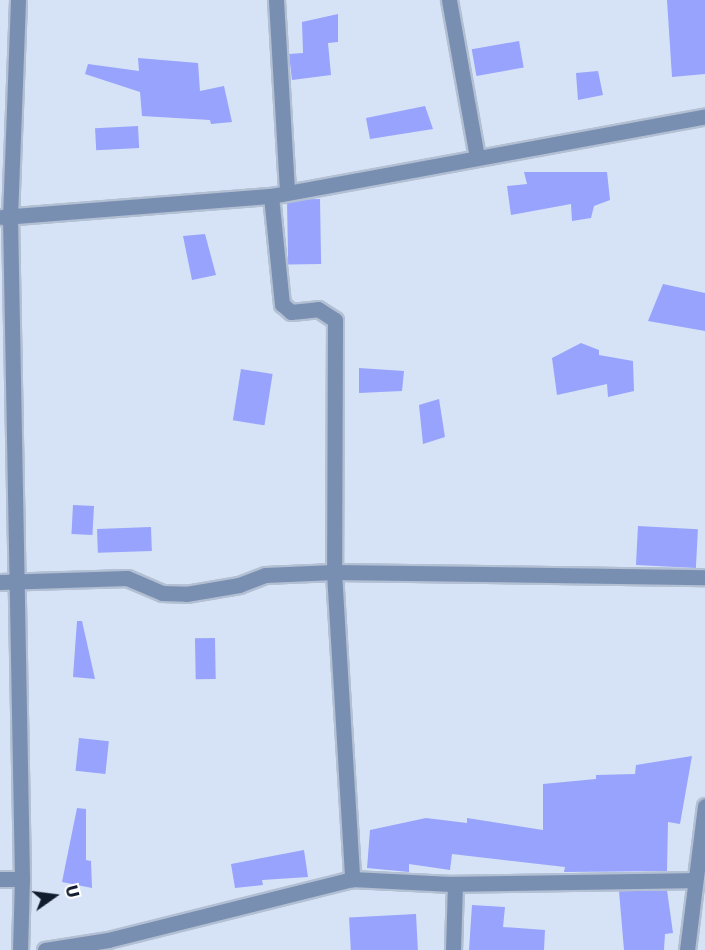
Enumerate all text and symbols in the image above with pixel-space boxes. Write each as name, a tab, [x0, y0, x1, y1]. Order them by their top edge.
north arrow	[24, 866, 84, 926]
text: U	[61, 883, 83, 900]

